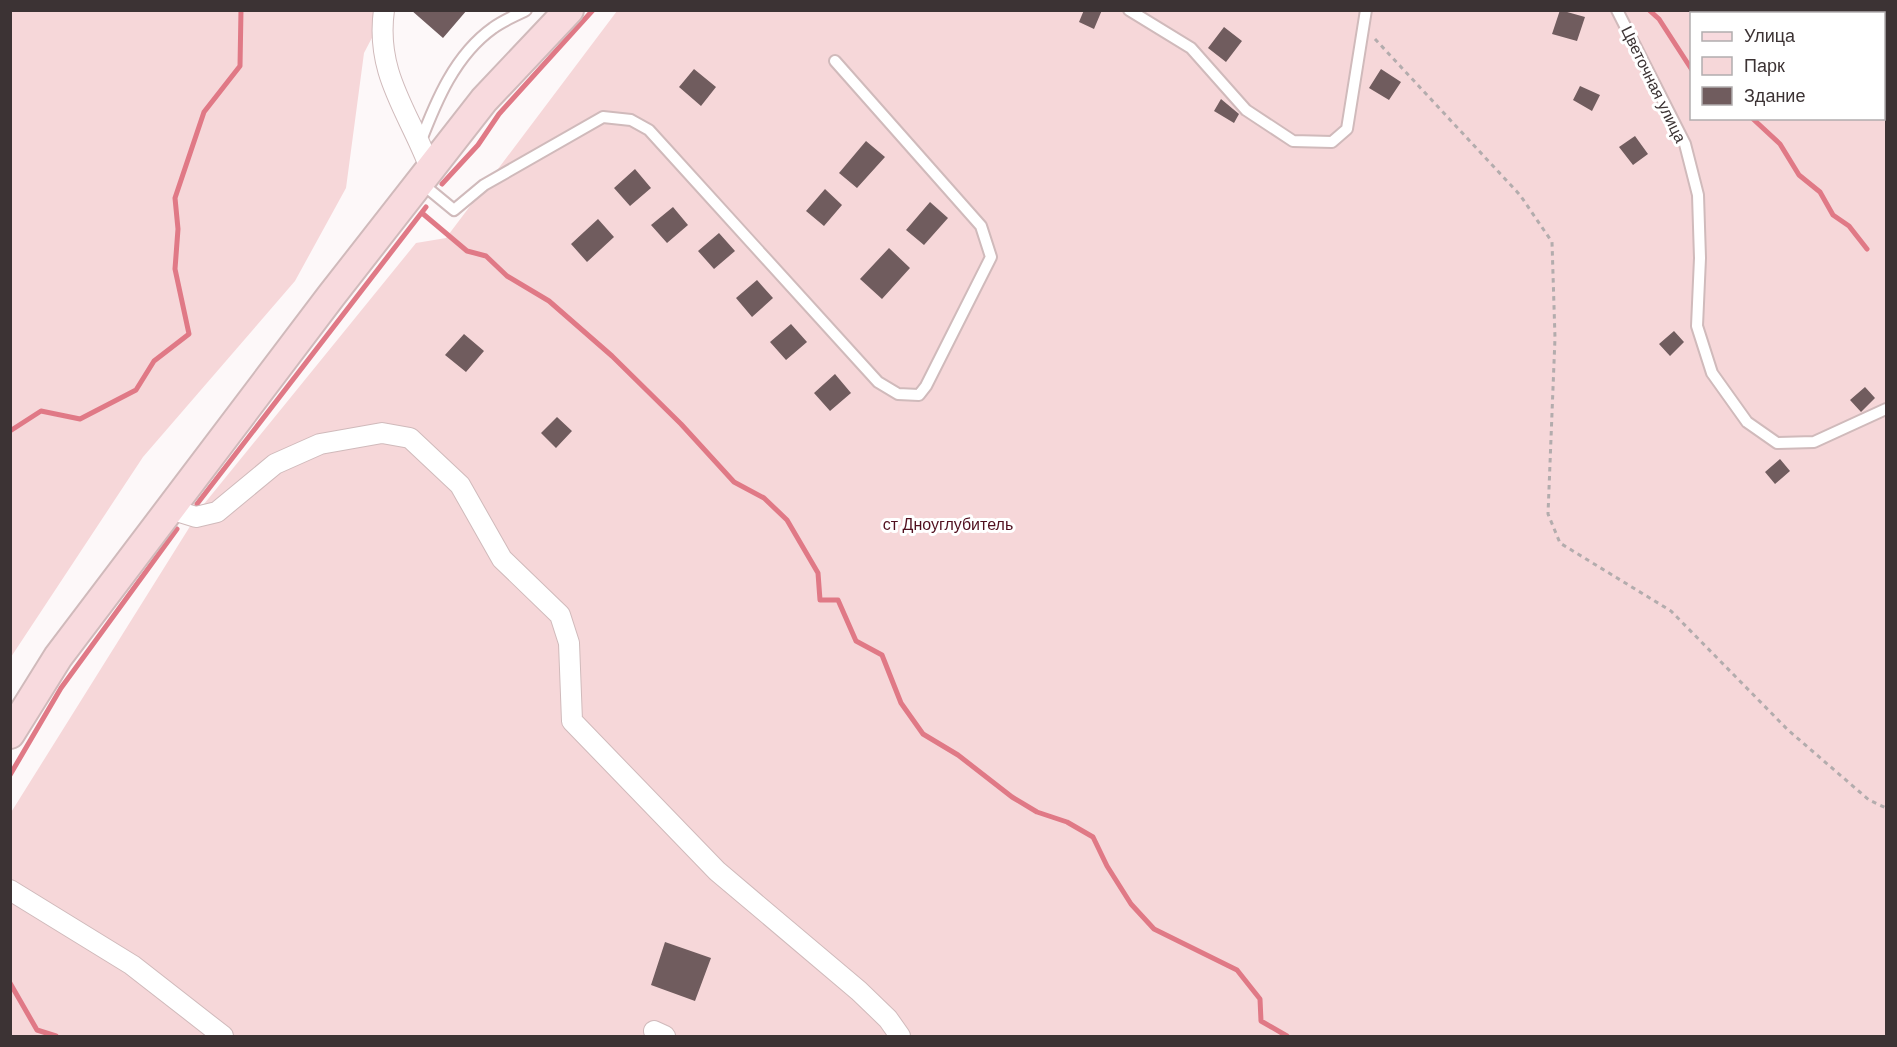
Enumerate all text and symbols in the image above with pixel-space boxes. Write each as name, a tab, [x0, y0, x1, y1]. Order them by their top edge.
legend	[1690, 12, 1885, 120]
street label: Цветочная улица	[1618, 23, 1689, 145]
text: Улица	[1744, 26, 1796, 46]
text: Парк	[1744, 56, 1785, 76]
text: Здание	[1744, 86, 1805, 106]
park label: ст Дноуглубитель	[883, 516, 1013, 533]

